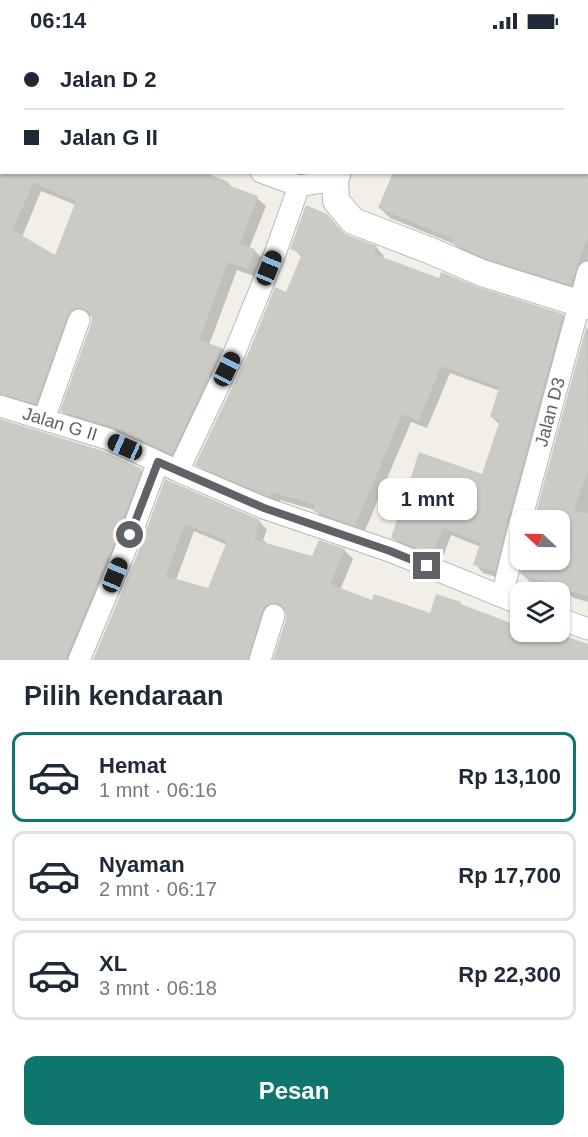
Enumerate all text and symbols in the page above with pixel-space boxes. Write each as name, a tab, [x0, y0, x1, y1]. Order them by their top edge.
text: 06:14	[30, 8, 86, 33]
text: Jalan D 2	[60, 67, 157, 92]
text: Jalan G II	[60, 125, 158, 150]
car	[254, 248, 284, 288]
car	[211, 349, 243, 389]
street label: Jalan D3	[531, 375, 569, 449]
street label: Jalan G II	[20, 403, 100, 445]
car	[105, 431, 145, 463]
callout: 1 mnt	[378, 479, 476, 521]
text: 1 mnt	[401, 488, 454, 510]
north arrow	[510, 510, 570, 570]
map controls	[510, 510, 570, 642]
route start	[116, 521, 143, 548]
route end	[413, 552, 440, 579]
car	[100, 555, 130, 595]
button: layers	[510, 582, 570, 642]
text: Pilih kendaraan	[24, 681, 224, 711]
icon: car	[27, 750, 81, 804]
text: Hemat	[99, 753, 166, 778]
text: Rp 13,100	[458, 764, 561, 789]
text: 1 mnt · 06:16	[99, 779, 217, 801]
icon: car	[27, 849, 81, 903]
text: Nyaman	[99, 852, 185, 877]
text: Rp 17,700	[458, 863, 561, 888]
text: 2 mnt · 06:17	[99, 878, 217, 900]
icon: car	[27, 948, 81, 1002]
text: XL	[99, 951, 127, 976]
text: Rp 22,300	[458, 962, 561, 987]
text: 3 mnt · 06:18	[99, 977, 217, 999]
button: Pesan	[24, 1056, 564, 1125]

